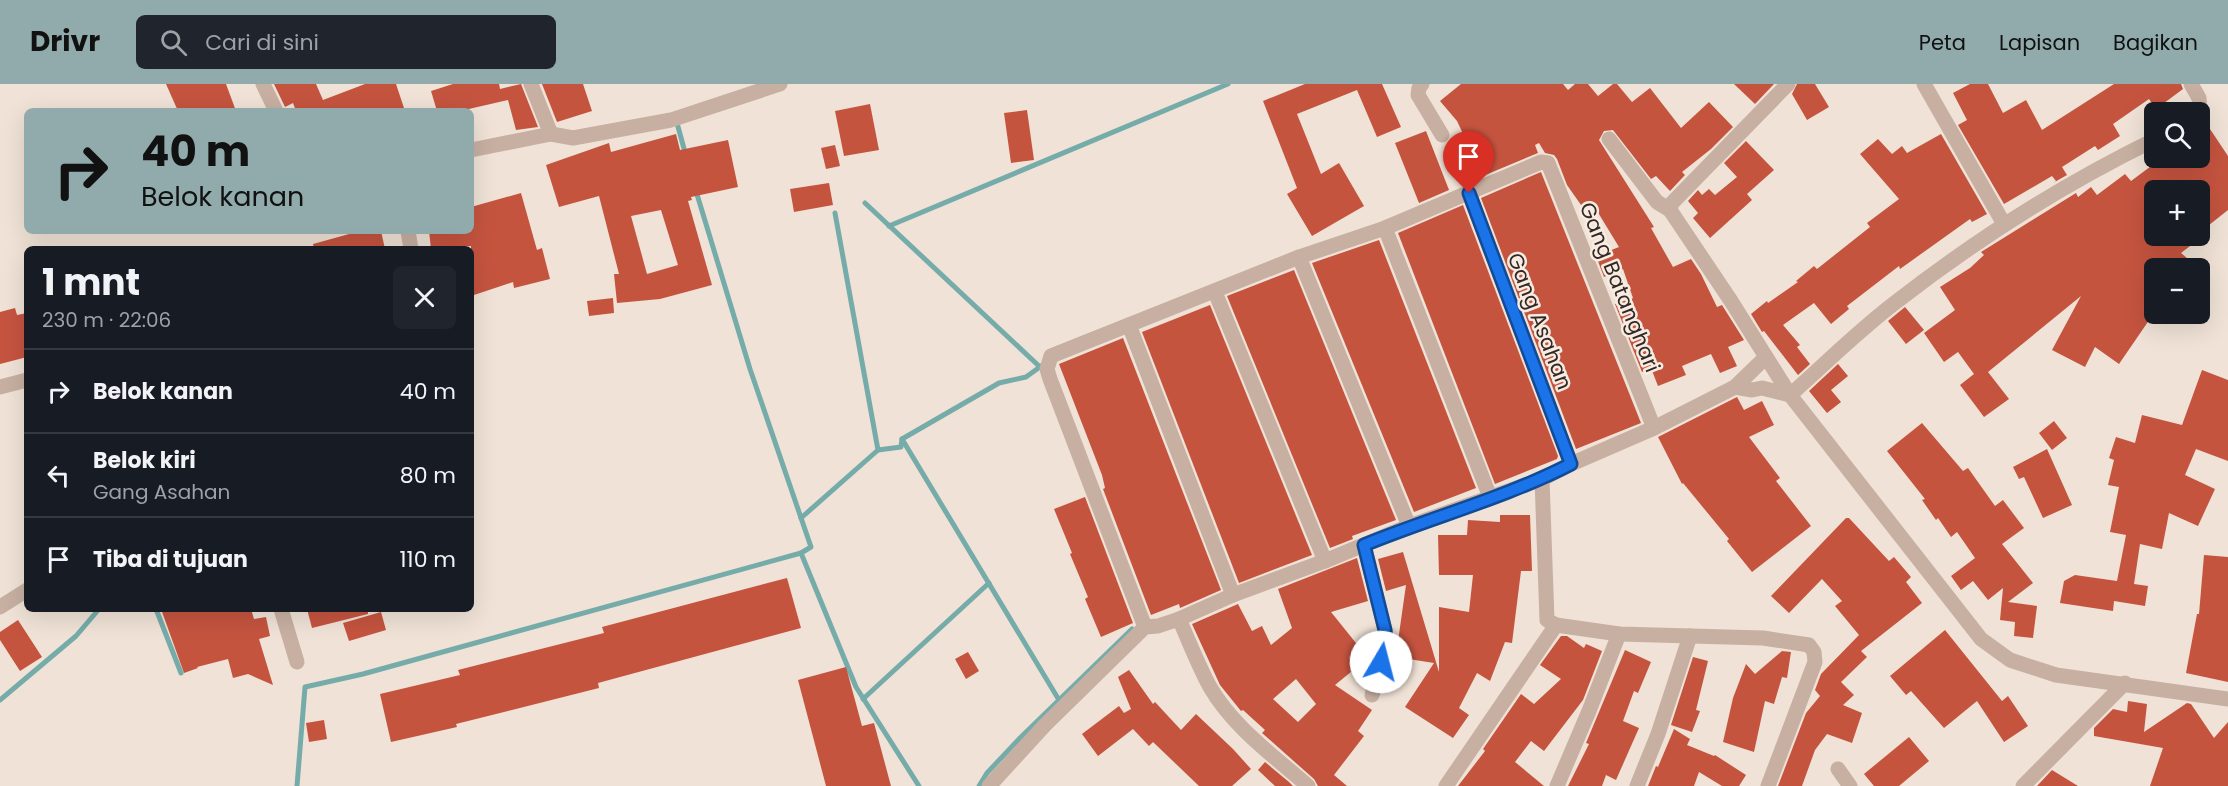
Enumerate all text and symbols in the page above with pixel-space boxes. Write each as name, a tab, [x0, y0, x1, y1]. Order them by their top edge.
search box	[136, 15, 556, 69]
text: Drivr	[30, 22, 100, 61]
icon: search	[157, 26, 190, 59]
text: Cari di sini	[205, 27, 319, 58]
text: Peta	[1919, 28, 1966, 57]
text: Lapisan	[1999, 28, 2080, 57]
text: Bagikan	[2113, 28, 2198, 57]
map controls	[2144, 102, 2210, 324]
button: search	[2144, 102, 2210, 168]
text: 40 m	[141, 122, 250, 181]
pin	[1443, 131, 1494, 193]
icon: right	[42, 132, 120, 210]
icon: arrive	[1452, 140, 1485, 173]
text: Belok kanan	[141, 178, 304, 215]
button: +	[2144, 180, 2210, 246]
street label: Gang Batanghari	[1573, 198, 1667, 376]
street label: Gang Asahan	[1501, 249, 1579, 393]
text: 1 mnt	[42, 257, 140, 308]
button: −	[2144, 258, 2210, 324]
button: close	[393, 266, 456, 329]
text: 230 m · 22:06	[42, 306, 171, 334]
icon: right	[42, 375, 75, 408]
text: Belok kanan	[93, 376, 233, 407]
text: 40 m	[400, 376, 456, 407]
text: Belok kiri	[93, 445, 196, 476]
icon: left	[42, 459, 75, 492]
text: 80 m	[400, 460, 456, 491]
text: Gang Asahan	[93, 478, 230, 506]
icon: arrive	[42, 543, 75, 576]
text: Tiba di tujuan	[93, 544, 248, 575]
text: 110 m	[400, 544, 456, 575]
position arrow	[1349, 630, 1413, 694]

